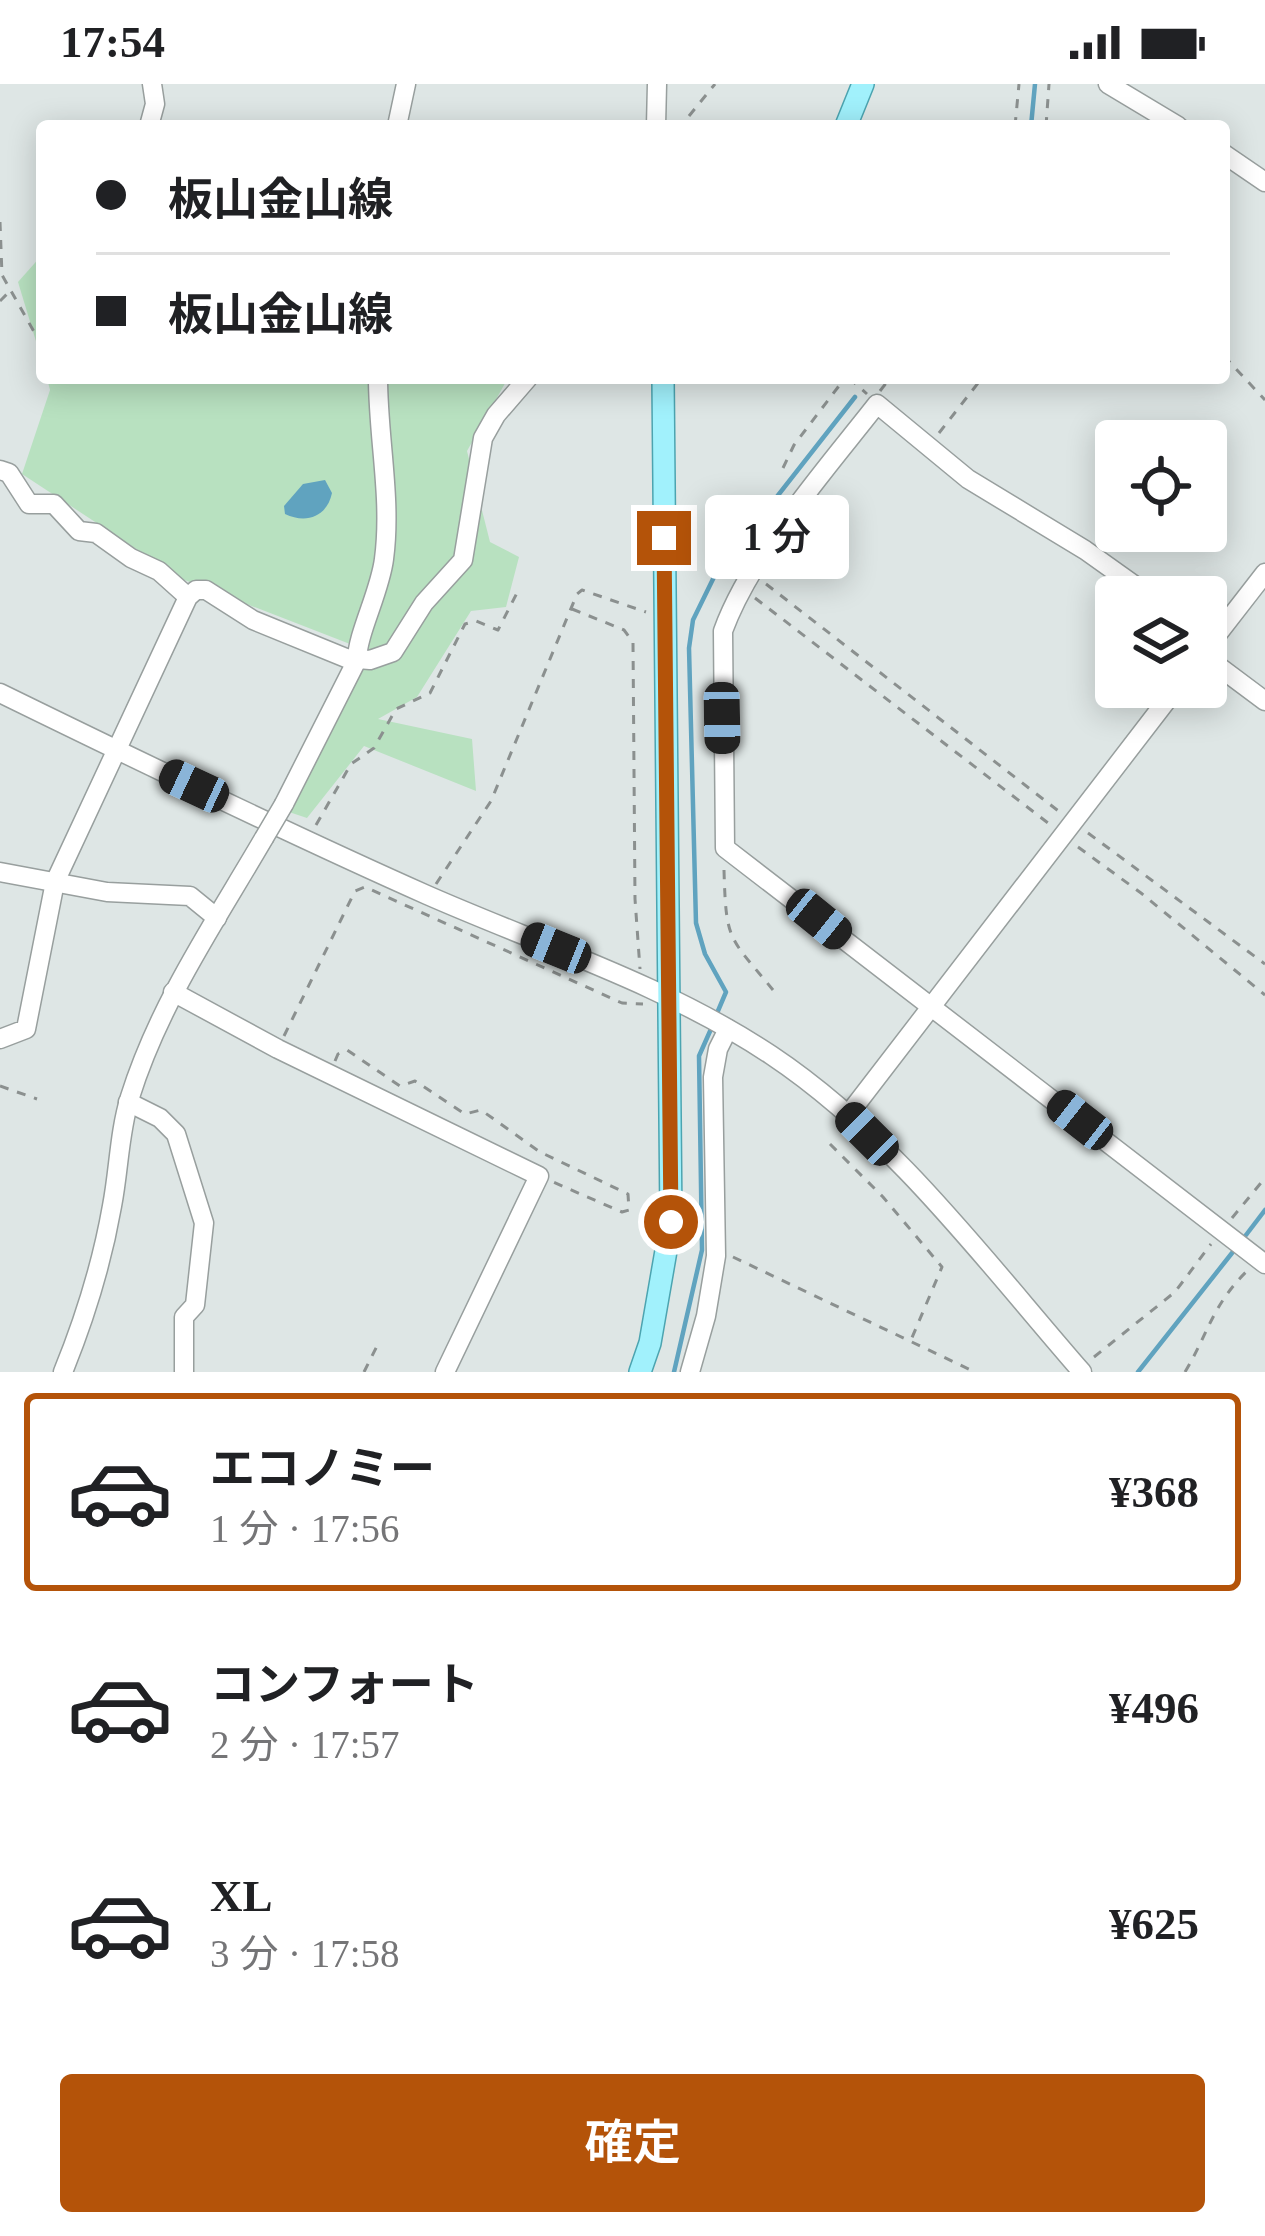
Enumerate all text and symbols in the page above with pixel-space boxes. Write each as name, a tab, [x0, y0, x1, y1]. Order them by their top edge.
text: 17:54	[60, 17, 165, 67]
text: 板山金山線	[168, 175, 393, 225]
text: 板山金山線	[168, 290, 393, 340]
map controls	[1095, 420, 1227, 708]
button: locate	[1095, 420, 1227, 552]
callout: 1 分	[706, 496, 850, 580]
route end	[637, 511, 691, 565]
text: 1 分	[743, 515, 811, 558]
button: layers	[1095, 576, 1227, 708]
car	[703, 682, 741, 754]
car	[154, 754, 234, 818]
car	[780, 882, 858, 956]
car	[516, 918, 596, 978]
car	[1041, 1084, 1119, 1156]
car	[829, 1096, 905, 1172]
route start	[644, 1195, 698, 1249]
icon: car	[66, 1438, 174, 1546]
text: エコノミー	[210, 1444, 435, 1494]
text: ¥368	[1109, 1467, 1199, 1517]
text: 1 分 · 17:56	[210, 1507, 400, 1550]
icon: car	[66, 1654, 174, 1762]
text: コンフォート	[210, 1660, 479, 1710]
text: ¥496	[1109, 1683, 1199, 1733]
text: 2 分 · 17:57	[210, 1723, 400, 1766]
icon: car	[66, 1870, 174, 1978]
text: XL	[210, 1871, 273, 1921]
text: ¥625	[1109, 1899, 1199, 1949]
text: 3 分 · 17:58	[210, 1932, 400, 1975]
button: 確定	[60, 2074, 1205, 2212]

